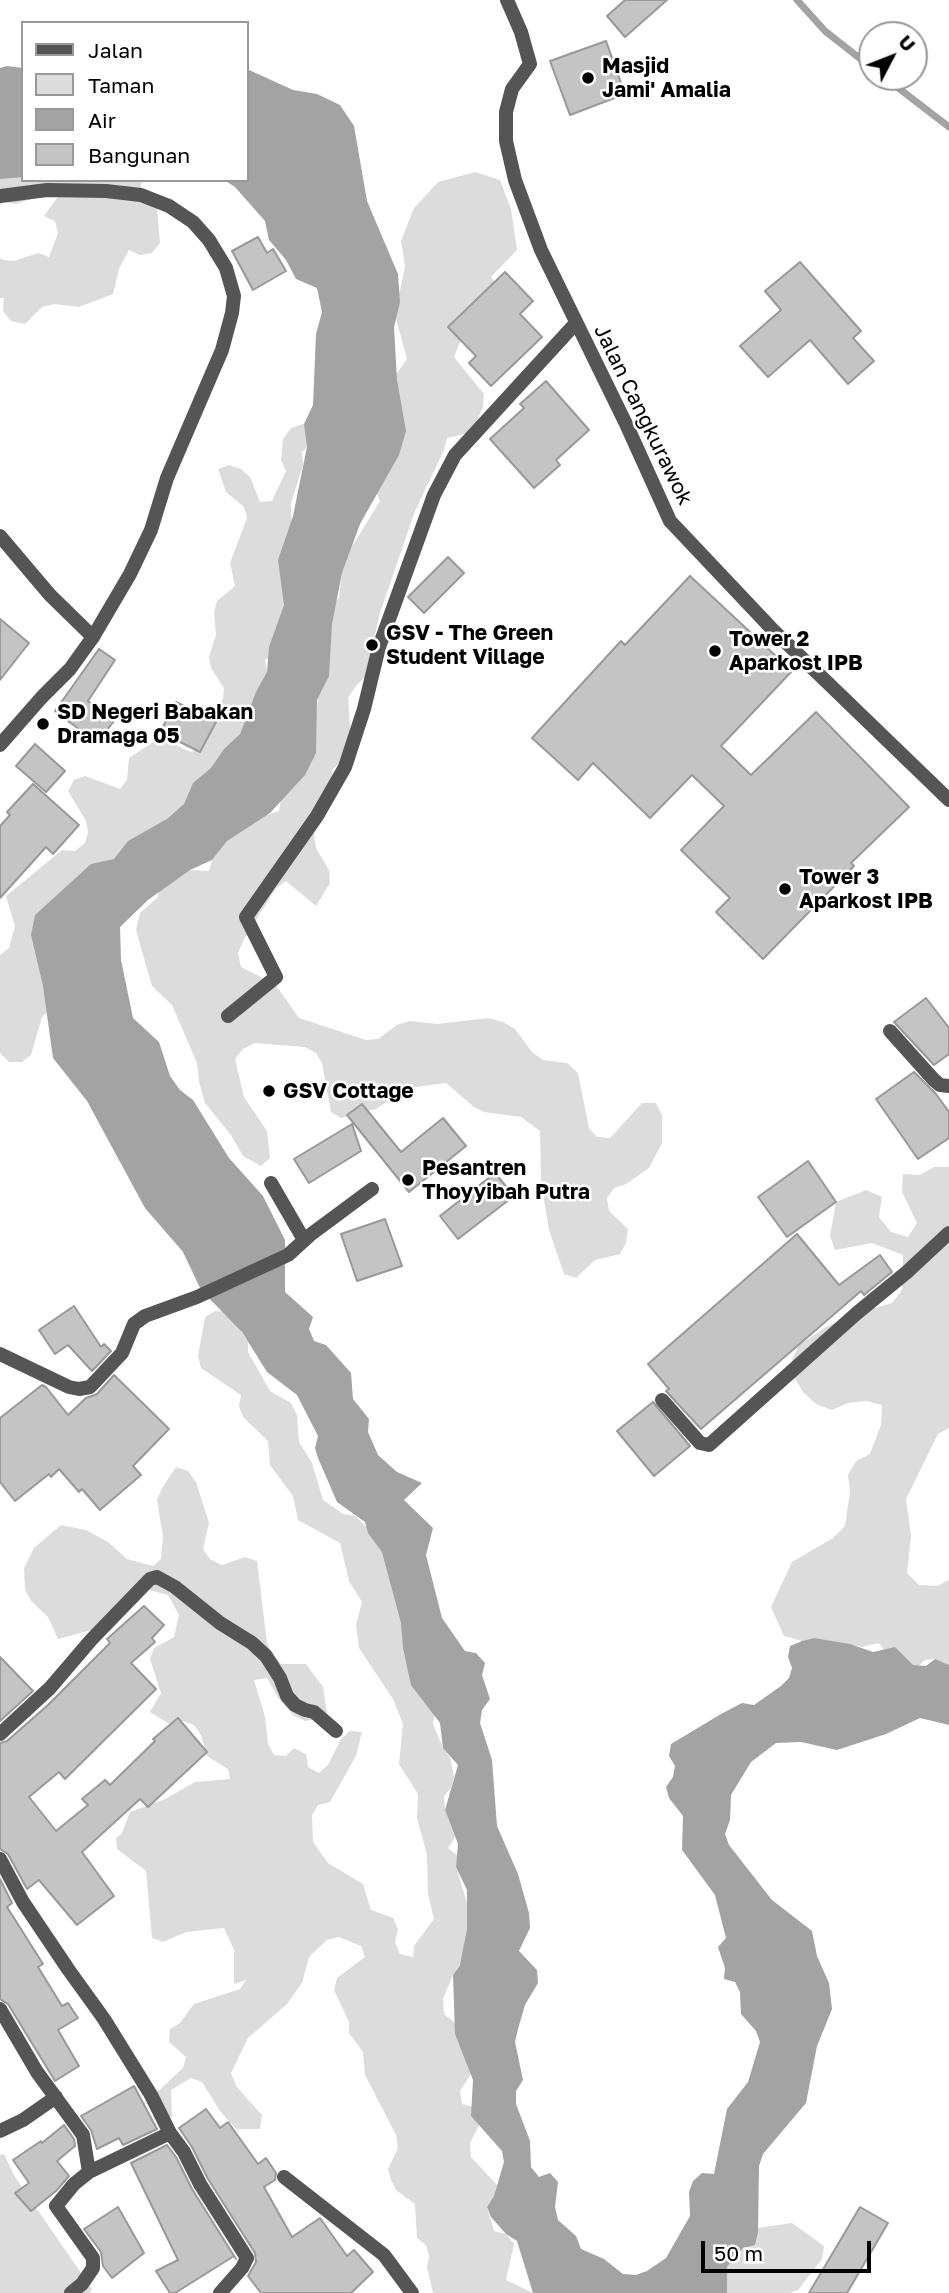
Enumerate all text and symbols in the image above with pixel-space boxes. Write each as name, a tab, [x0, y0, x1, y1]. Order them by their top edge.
legend	[21, 21, 248, 182]
north arrow	[858, 21, 928, 91]
text: U	[894, 30, 921, 56]
text: Jalan	[88, 37, 143, 63]
place label: Masjid Jami' Amalia	[602, 53, 731, 103]
marker: Masjid Jami' Amalia	[580, 70, 596, 86]
text: Taman	[88, 72, 154, 98]
text: Air	[88, 107, 116, 133]
text: Bangunan	[88, 142, 190, 168]
street label: Jalan Cangkurawok	[588, 321, 698, 509]
place label: GSV - The Green Student Village	[386, 620, 553, 670]
place label: Tower 2 Aparkost IPB	[729, 626, 863, 676]
marker: GSV - The Green Student Village	[364, 637, 380, 653]
marker: Tower 2 Aparkost IPB	[707, 643, 723, 659]
place label: SD Negeri Babakan Dramaga 05	[57, 699, 253, 749]
marker: SD Negeri Babakan Dramaga 05	[35, 716, 51, 732]
place label: Tower 3 Aparkost IPB	[799, 864, 933, 914]
marker: Tower 3 Aparkost IPB	[777, 881, 793, 897]
place label: GSV Cottage	[283, 1078, 414, 1104]
marker: GSV Cottage	[261, 1083, 277, 1099]
place label: Pesantren Thoyyibah Putra	[422, 1155, 590, 1205]
marker: Pesantren Thoyyibah Putra	[400, 1172, 416, 1188]
scale bar	[704, 2226, 874, 2270]
text: 50 m	[714, 2240, 763, 2266]

